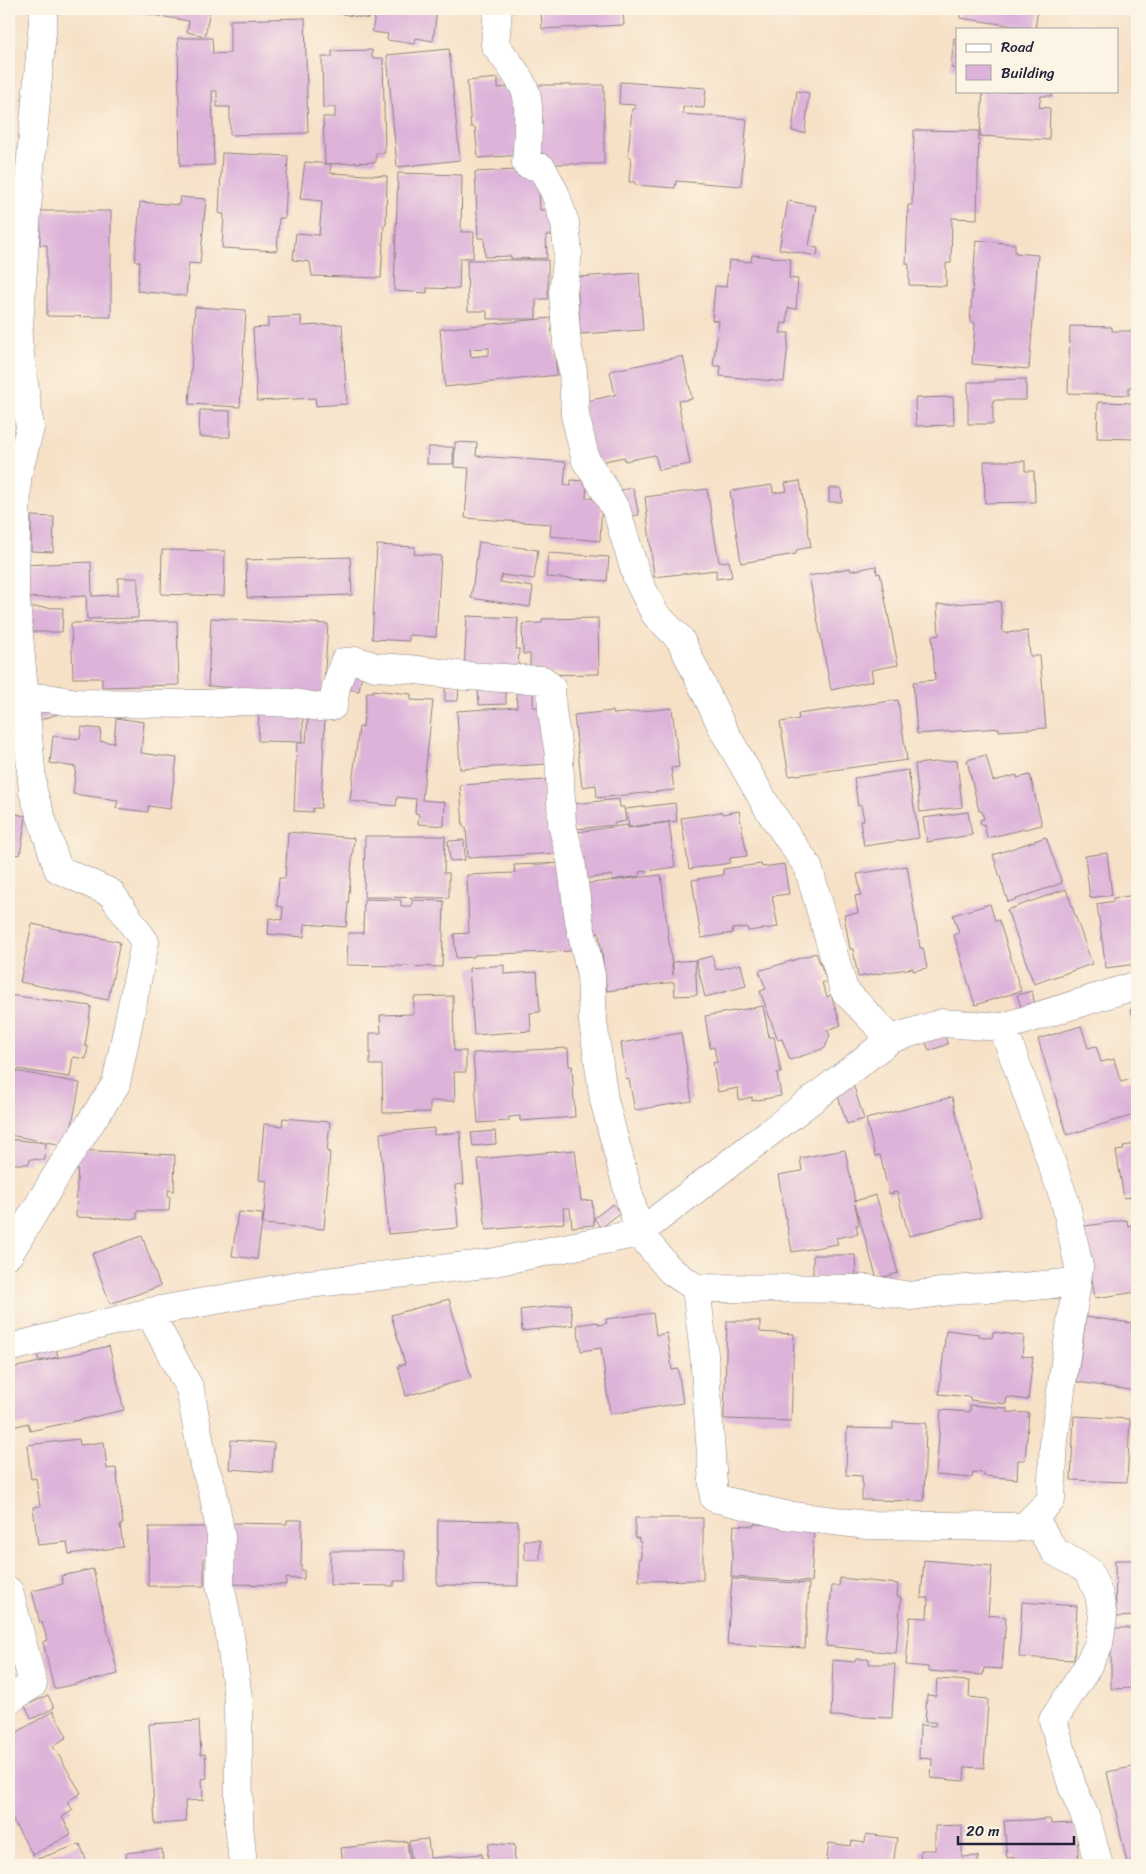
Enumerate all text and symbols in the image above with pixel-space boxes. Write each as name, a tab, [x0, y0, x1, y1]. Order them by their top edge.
legend	[956, 28, 1118, 92]
text: Road	[1001, 34, 1034, 60]
text: Building	[1001, 60, 1055, 86]
scale bar	[958, 1814, 1075, 1846]
text: 20 m	[966, 1818, 1000, 1844]

